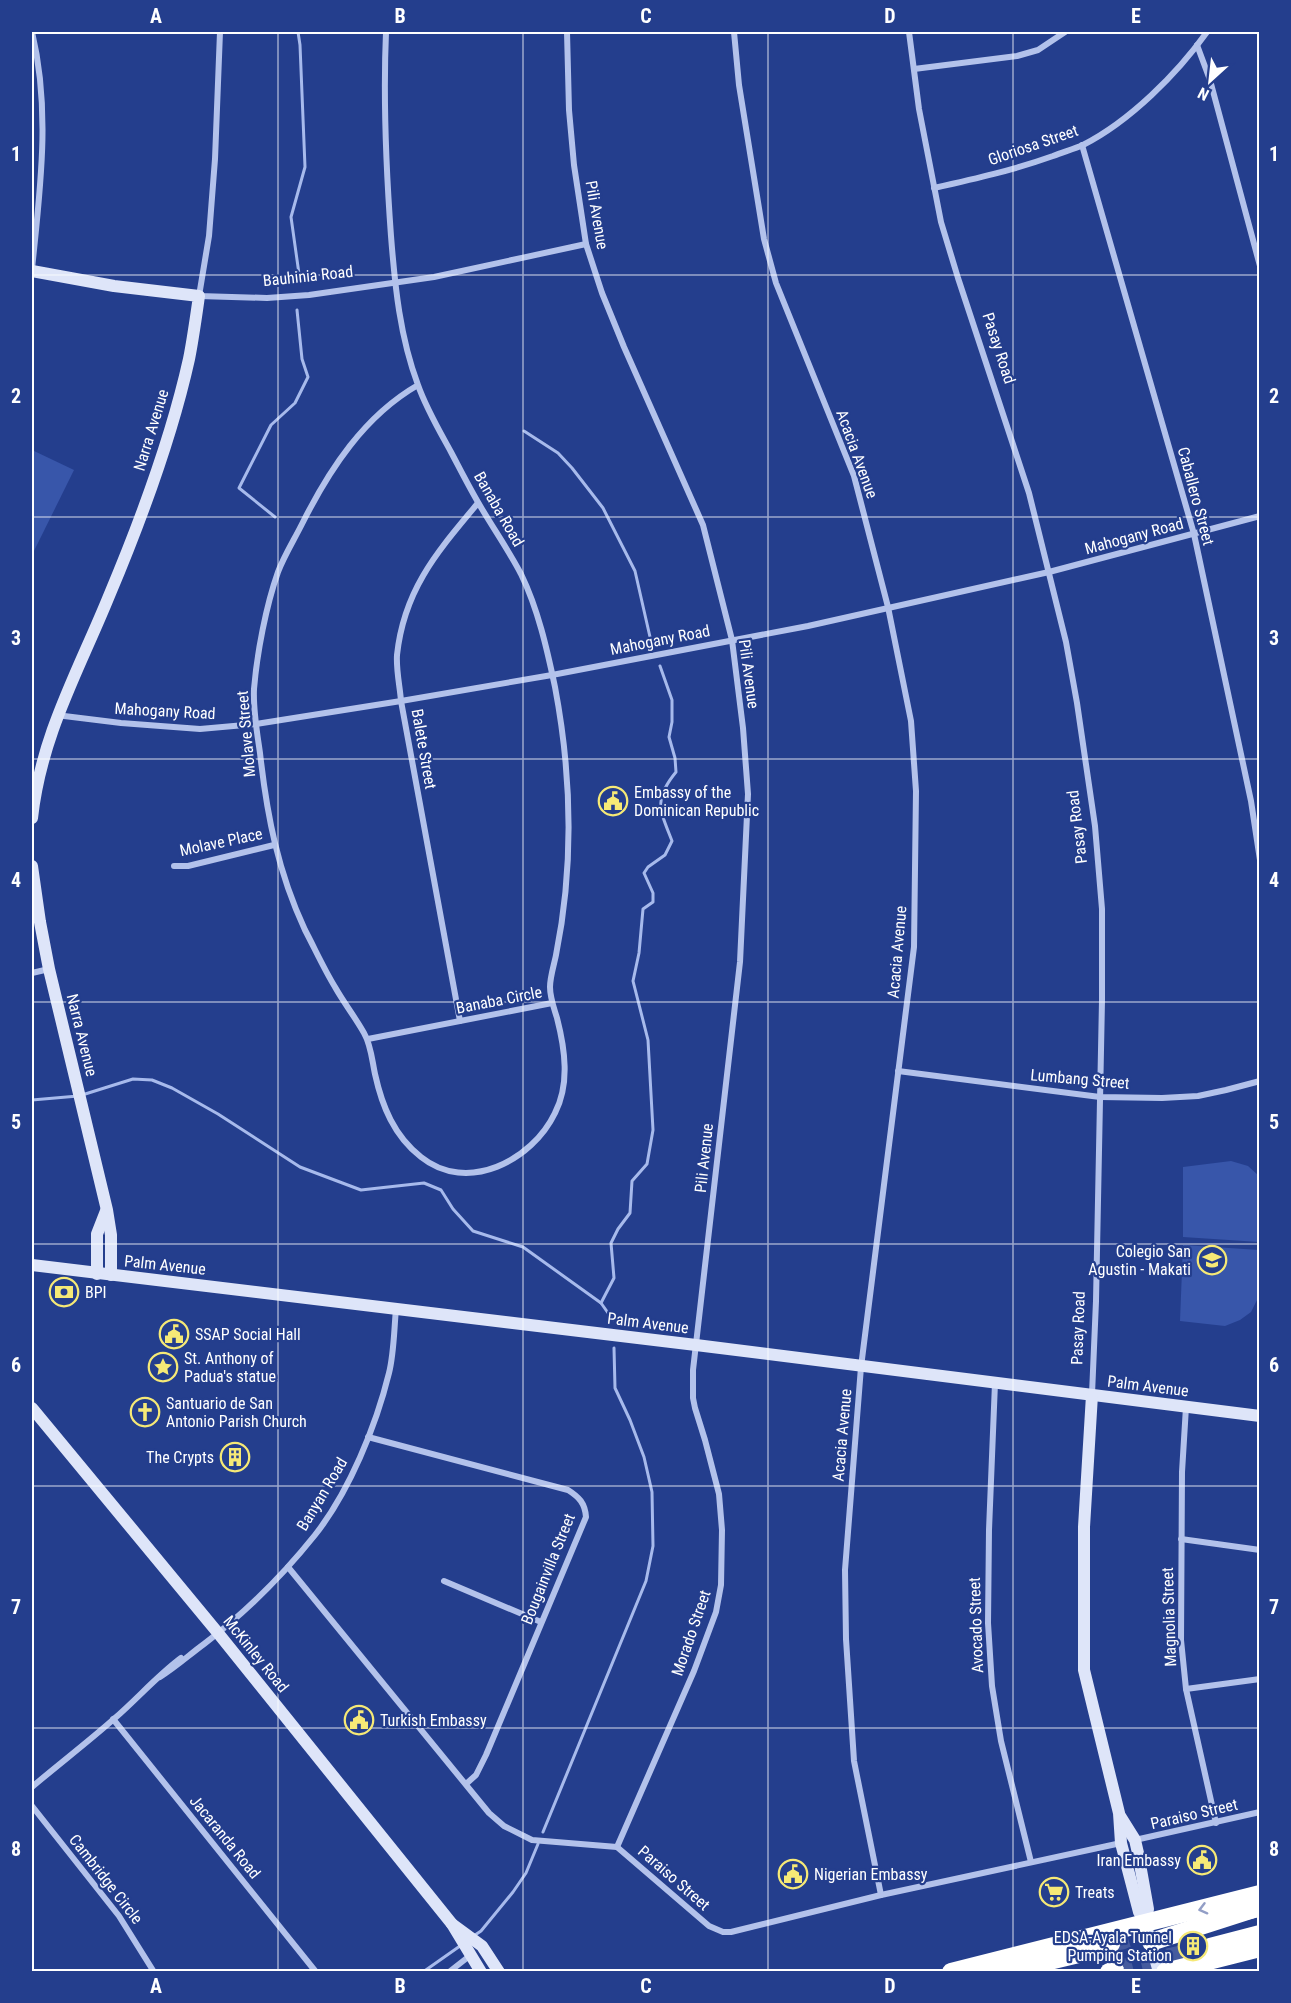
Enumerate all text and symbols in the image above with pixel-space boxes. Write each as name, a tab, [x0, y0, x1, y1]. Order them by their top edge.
text: A	[150, 4, 162, 28]
text: B	[394, 4, 406, 28]
text: C	[640, 4, 652, 28]
text: D	[884, 4, 896, 28]
text: E	[1131, 4, 1141, 28]
north arrow	[1180, 51, 1240, 111]
text: N	[1195, 83, 1212, 105]
street label: Gloriosa Street	[986, 121, 1081, 169]
text: 1	[11, 142, 21, 166]
text: 1	[1269, 142, 1279, 166]
street label: Pili Avenue	[582, 179, 612, 251]
street label: Bauhinia Road	[262, 262, 354, 290]
street label: Pasay Road	[979, 310, 1019, 386]
text: 2	[11, 384, 21, 408]
text: 2	[1269, 384, 1279, 408]
street label: Narra Avenue	[130, 387, 172, 473]
street label: Acacia Avenue	[832, 407, 882, 501]
street label: Caballero Street	[1174, 445, 1218, 548]
street label: Banaba Road	[470, 468, 528, 550]
street label: Mahogany Road	[1083, 514, 1185, 558]
street label: Mahogany Road	[608, 621, 712, 659]
text: 3	[11, 626, 21, 650]
text: 3	[1269, 626, 1279, 650]
street label: Pili Avenue	[735, 638, 763, 710]
street label: Molave Street	[233, 690, 259, 778]
street label: Mahogany Road	[114, 699, 216, 723]
street label: Balete Street	[408, 707, 440, 791]
place label: Embassy of the Dominican Republic	[634, 783, 759, 820]
public building icon: Embassy of the Dominican Republic	[597, 785, 629, 817]
street label: Pasay Road	[1063, 789, 1091, 865]
street label: Molave Place	[178, 824, 264, 860]
text: 4	[11, 868, 21, 892]
text: 4	[1269, 868, 1279, 892]
street label: Acacia Avenue	[883, 905, 911, 999]
street label: Banaba Circle	[454, 982, 544, 1018]
street label: Narra Avenue	[63, 992, 101, 1078]
street label: Lumbang Street	[1030, 1065, 1131, 1093]
text: 5	[11, 1110, 21, 1134]
text: 5	[1269, 1110, 1279, 1134]
street label: Pili Avenue	[691, 1122, 717, 1194]
place label: Colegio San Agustin - Makati	[1088, 1242, 1191, 1279]
school or university icon: Colegio San Agustin - Makati	[1196, 1244, 1228, 1276]
street label: Palm Avenue	[123, 1251, 207, 1279]
bank icon: BPI	[48, 1276, 80, 1308]
place label: BPI	[85, 1283, 107, 1302]
street label: Pasay Road	[1067, 1291, 1089, 1365]
street label: Palm Avenue	[606, 1309, 690, 1337]
public building icon: SSAP Social Hall	[158, 1318, 190, 1350]
place label: SSAP Social Hall	[195, 1325, 301, 1344]
place label: St. Anthony of Padua's statue	[184, 1349, 276, 1386]
place icon: St. Anthony of Padua's statue	[147, 1351, 179, 1383]
text: 6	[11, 1353, 21, 1377]
text: 6	[1269, 1353, 1279, 1377]
street label: Palm Avenue	[1106, 1372, 1190, 1400]
street label: Acacia Avenue	[828, 1388, 856, 1482]
place label: Santuario de San Antonio Parish Church	[166, 1394, 307, 1431]
church icon: Santuario de San Antonio Parish Church	[129, 1396, 161, 1428]
building icon: The Crypts	[219, 1441, 251, 1473]
place label: The Crypts	[146, 1448, 214, 1467]
street label: Banyan Road	[293, 1454, 351, 1534]
street label: Bougainvilla Street	[517, 1510, 579, 1627]
street label: Magnolia Street	[1158, 1567, 1180, 1667]
street label: Avocado Street	[965, 1577, 987, 1673]
street label: Morado Street	[667, 1587, 715, 1678]
text: 7	[11, 1595, 21, 1619]
text: 7	[1269, 1595, 1279, 1619]
street label: McKinley Road	[219, 1612, 293, 1696]
public building icon: Turkish Embassy	[343, 1704, 375, 1736]
place label: Turkish Embassy	[380, 1711, 487, 1730]
street label: Jacaranda Road	[186, 1791, 264, 1883]
street label: Paraiso Street	[1149, 1795, 1240, 1833]
street label: Cambridge Circle	[65, 1831, 147, 1927]
text: 8	[11, 1837, 21, 1861]
text: 8	[1269, 1837, 1279, 1861]
street label: Paraiso Street	[634, 1842, 714, 1914]
public building icon: Iran Embassy	[1186, 1844, 1218, 1876]
place label: Iran Embassy	[1097, 1851, 1181, 1870]
public building icon: Nigerian Embassy	[777, 1858, 809, 1890]
place label: Nigerian Embassy	[814, 1865, 928, 1884]
supermarket icon: Treats	[1038, 1876, 1070, 1908]
place label: Treats	[1075, 1883, 1115, 1902]
one-way arrow	[1198, 1902, 1209, 1914]
place label: EDSA-Ayala Tunnel Pumping Station	[1054, 1928, 1172, 1965]
building icon: EDSA-Ayala Tunnel Pumping Station	[1177, 1930, 1209, 1962]
text: A	[150, 1974, 162, 1998]
text: B	[394, 1974, 406, 1998]
text: C	[640, 1974, 652, 1998]
text: D	[884, 1974, 896, 1998]
text: E	[1131, 1974, 1141, 1998]

